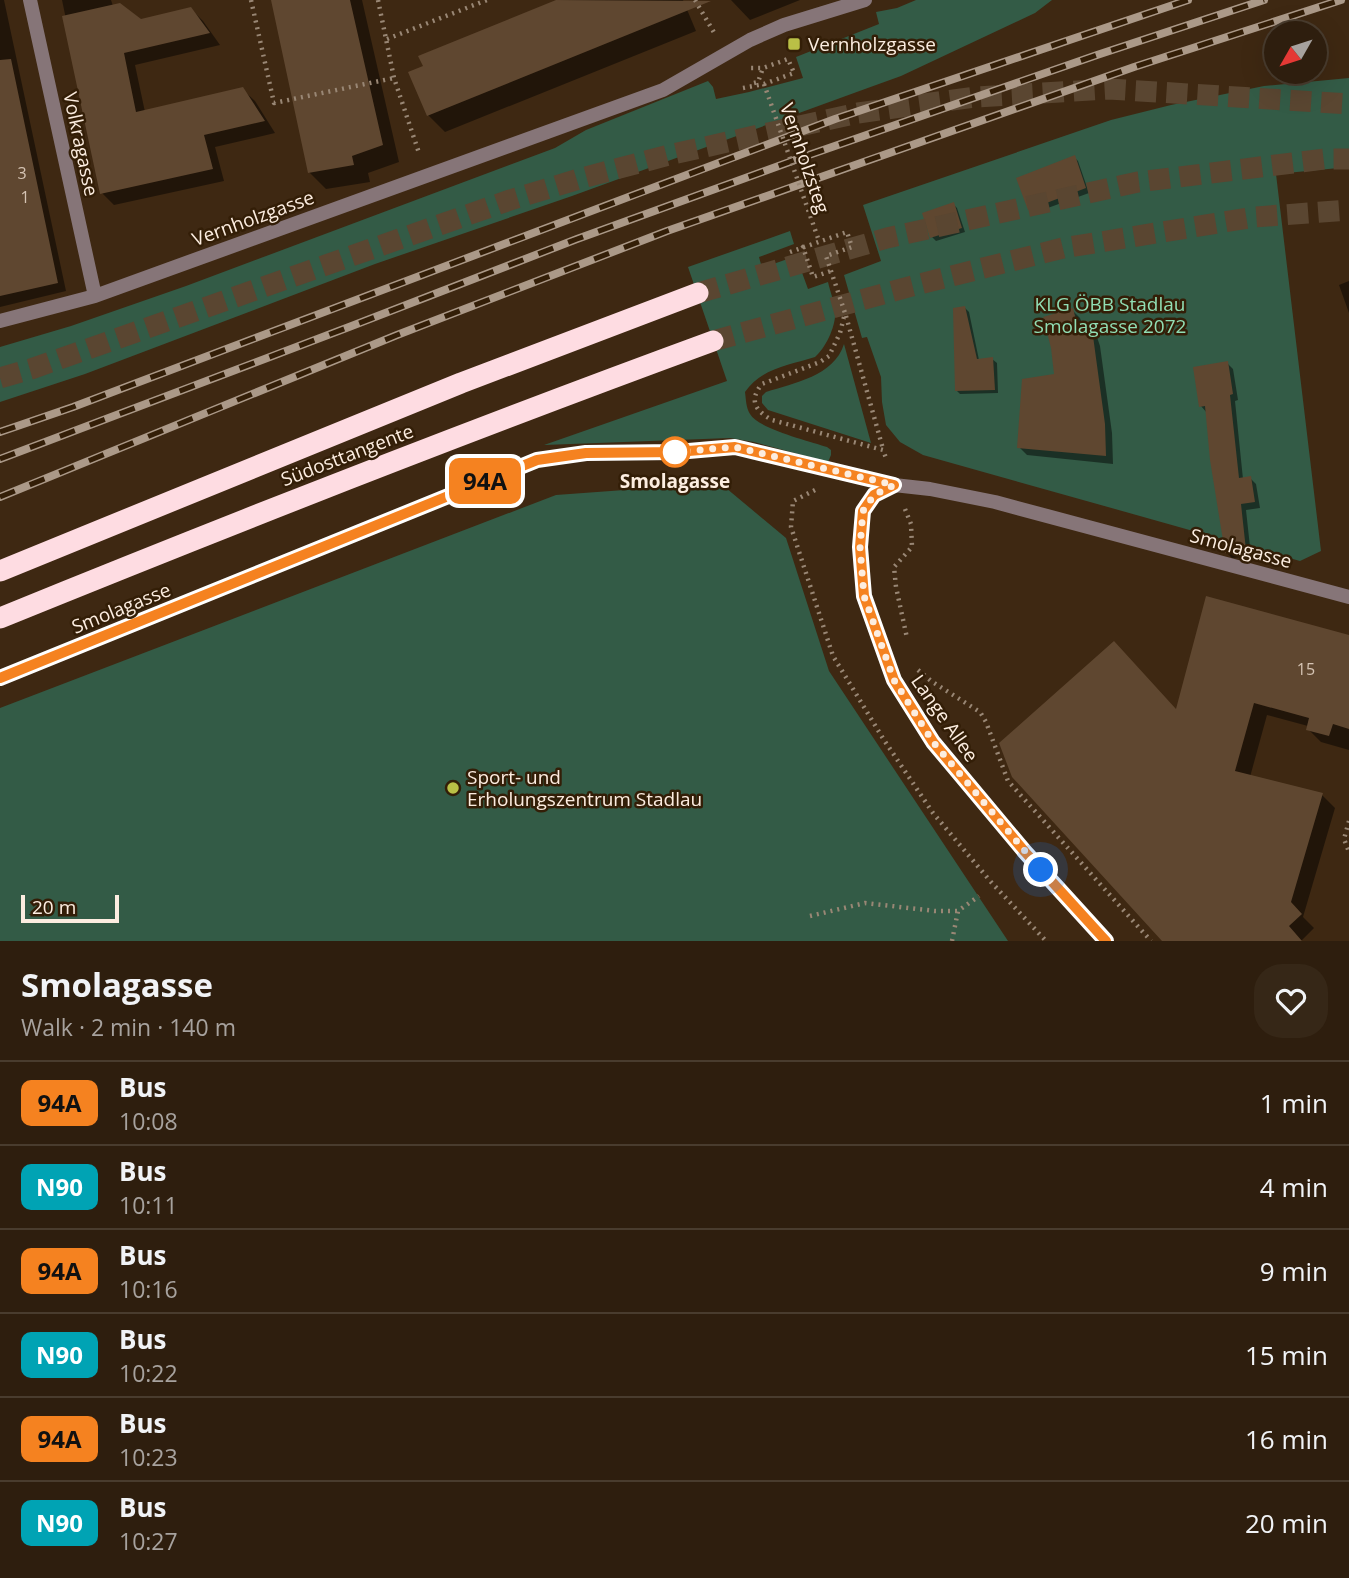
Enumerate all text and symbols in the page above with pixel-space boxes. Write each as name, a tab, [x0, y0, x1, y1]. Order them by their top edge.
north arrow	[1264, 21, 1326, 84]
map controls	[1264, 21, 1327, 84]
place label: Vernholzgasse	[808, 31, 936, 57]
marker: Vernholzgasse	[786, 36, 802, 52]
street label: Volkragasse	[57, 90, 105, 198]
street label: Vernholzsteg	[774, 99, 836, 217]
house number: 3	[17, 162, 27, 184]
street label: Vernholzgasse	[188, 184, 318, 252]
house number: 1	[20, 186, 30, 208]
park label: KLG ÖBB Stadlau Smolagasse 2072	[1034, 291, 1186, 339]
street label: Südosttangente	[277, 418, 417, 492]
marker: Smolagasse	[660, 437, 690, 467]
line badge: 94A	[445, 458, 525, 504]
text: 94A	[463, 464, 507, 497]
place label: Smolagasse	[620, 468, 730, 494]
street label: Smolagasse	[1187, 522, 1295, 574]
street label: Smolagasse	[68, 576, 174, 640]
house number: 15	[1297, 658, 1315, 680]
street label: Lange Allee	[905, 669, 985, 767]
place label: Sport- und Erholungszentrum Stadlau	[467, 764, 702, 812]
marker: Sport- und Erholungszentrum Stadlau	[445, 780, 461, 796]
your location	[1023, 852, 1058, 887]
scale bar	[21, 892, 119, 924]
text: 20 m	[32, 894, 76, 920]
text: Smolagasse	[21, 962, 213, 1007]
button: heart	[1254, 964, 1328, 1038]
text: Walk · 2 min · 140 m	[21, 1011, 236, 1043]
text: Bus	[119, 1069, 166, 1105]
text: 1 min	[1260, 1085, 1328, 1121]
text: 94A	[37, 1086, 82, 1119]
text: 10:08	[119, 1105, 178, 1137]
text: Bus	[119, 1153, 166, 1189]
text: 4 min	[1260, 1169, 1328, 1205]
text: N90	[36, 1170, 83, 1203]
text: 10:11	[119, 1189, 178, 1221]
text: Bus	[119, 1237, 166, 1273]
text: 9 min	[1260, 1253, 1328, 1289]
text: 94A	[37, 1254, 82, 1287]
text: 10:16	[119, 1273, 178, 1305]
text: Bus	[119, 1321, 166, 1357]
text: 15 min	[1245, 1337, 1328, 1373]
text: N90	[36, 1338, 83, 1371]
text: 10:22	[119, 1357, 178, 1389]
text: Bus	[119, 1405, 166, 1441]
text: 16 min	[1245, 1421, 1328, 1457]
text: 94A	[37, 1422, 82, 1455]
text: 10:23	[119, 1441, 178, 1473]
text: Bus	[119, 1489, 166, 1525]
text: 20 min	[1245, 1505, 1328, 1541]
text: N90	[36, 1506, 83, 1539]
text: 10:27	[119, 1525, 178, 1557]

